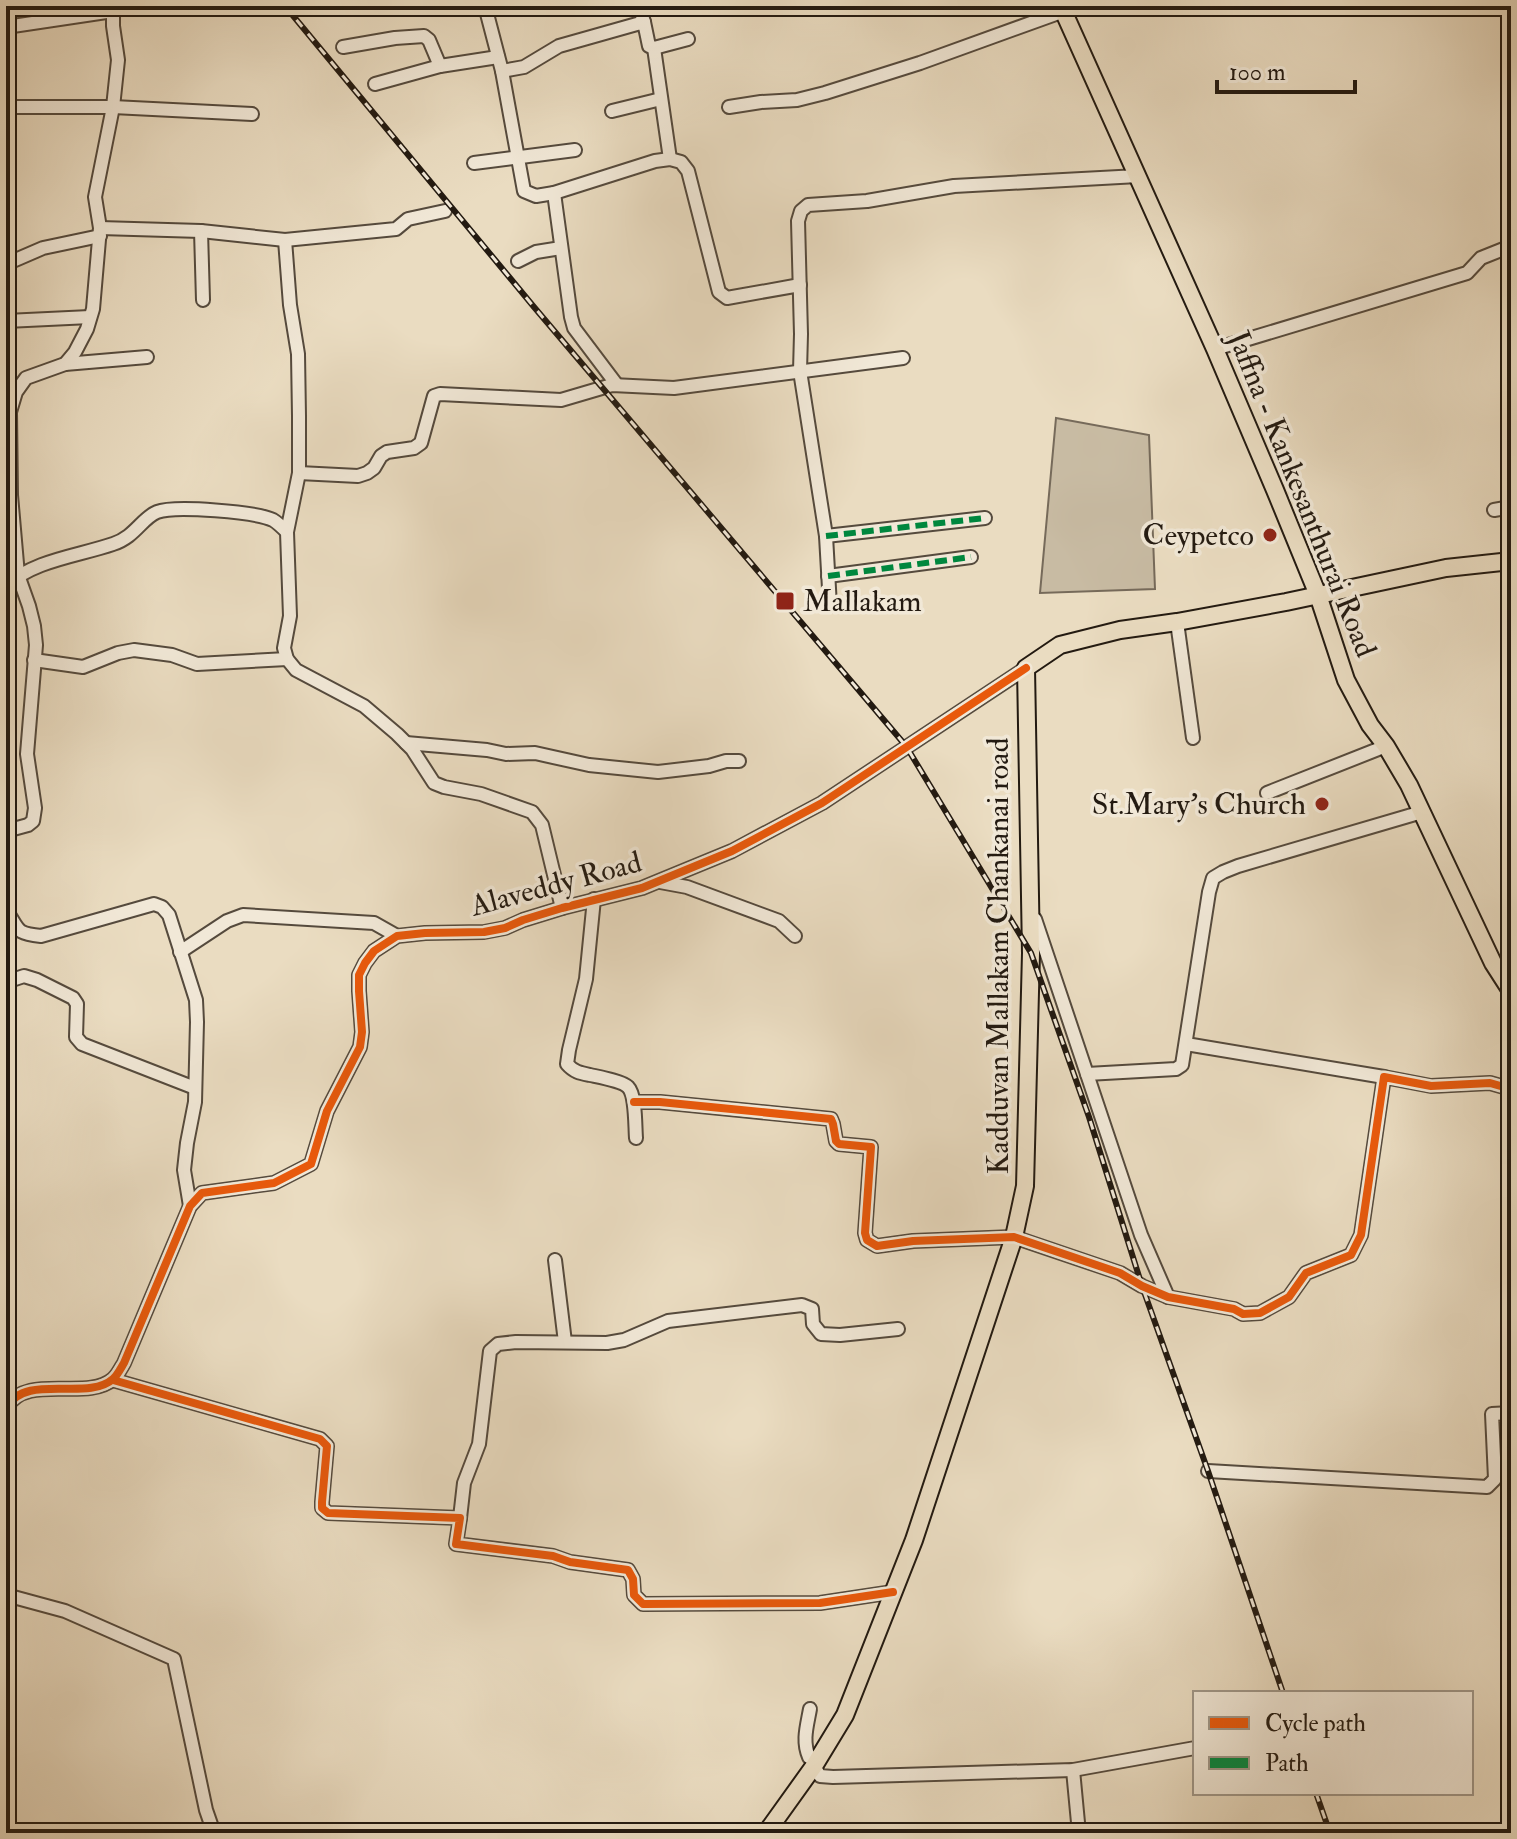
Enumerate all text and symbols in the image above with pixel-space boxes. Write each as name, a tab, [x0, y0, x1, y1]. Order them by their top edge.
scale bar	[1217, 44, 1355, 94]
text: 100 m	[1229, 57, 1286, 88]
street label: Jaffna - Kankesanthurai Road	[1219, 325, 1385, 663]
place label: Ceypetco	[1143, 517, 1254, 554]
marker: Ceypetco	[1261, 526, 1279, 544]
place label: Mallakam	[803, 583, 922, 620]
marker: Mallakam	[774, 590, 796, 612]
street label: Kadduvan Mallakam Chankanai road	[980, 737, 1017, 1174]
place label: St.Mary's Church	[1092, 786, 1306, 823]
marker: St.Mary's Church	[1313, 795, 1331, 813]
street label: Alaveddy Road	[465, 843, 646, 925]
legend	[1193, 1691, 1473, 1795]
text: Cycle path	[1265, 1708, 1366, 1739]
text: Path	[1265, 1748, 1309, 1779]

